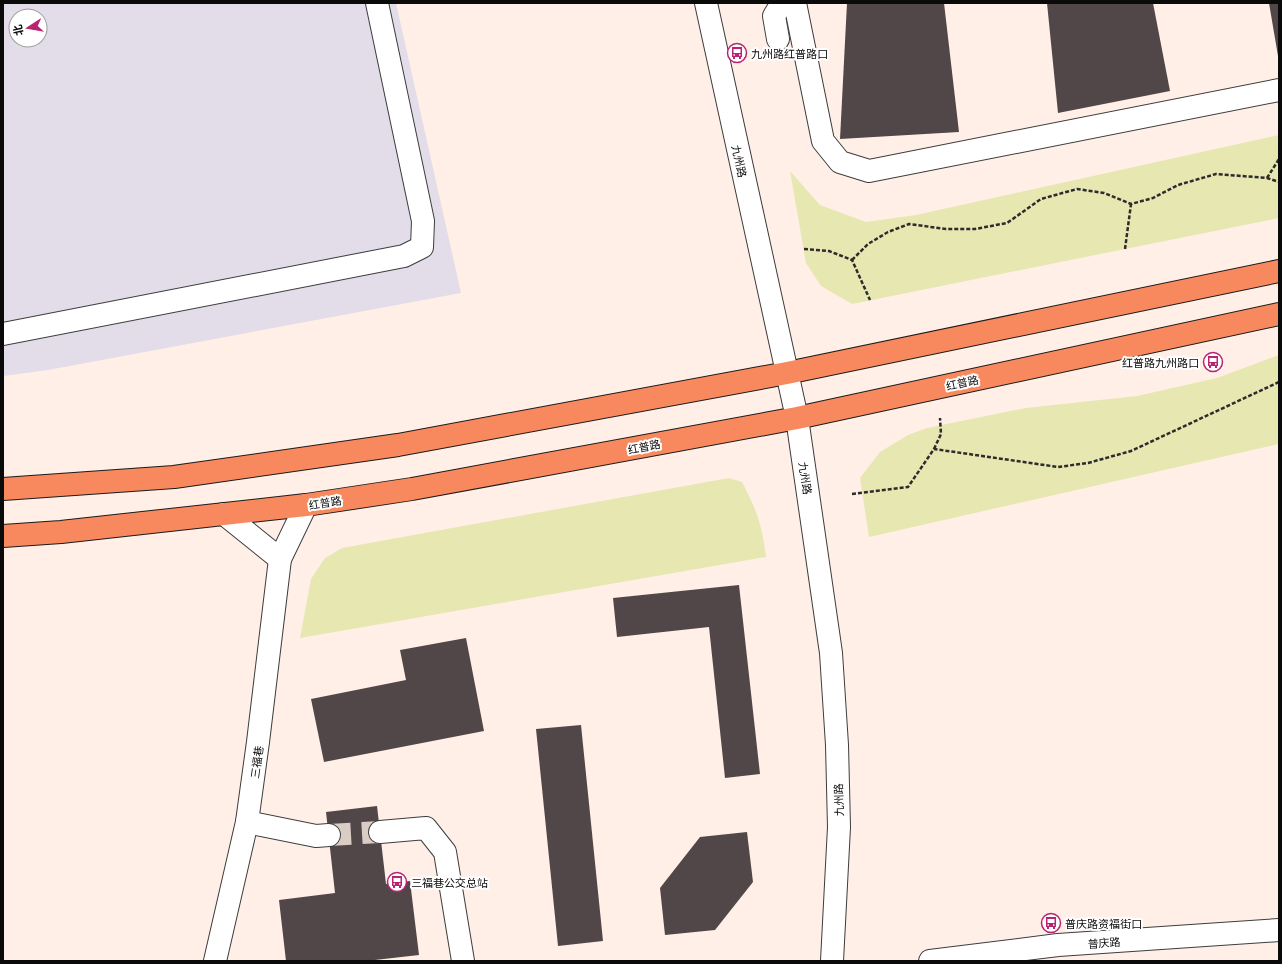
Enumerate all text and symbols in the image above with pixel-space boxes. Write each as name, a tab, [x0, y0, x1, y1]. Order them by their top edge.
north arrow	[8, 8, 48, 48]
text: 北	[8, 23, 26, 37]
bus stop icon: 九州路红普路口	[726, 42, 748, 64]
place label: 九州路红普路口	[751, 45, 828, 61]
street label: 九州路	[728, 143, 752, 179]
bus stop icon: 红普路九州路口	[1202, 351, 1224, 373]
place label: 红普路九州路口	[1122, 354, 1199, 370]
street label: 红普路	[944, 371, 980, 393]
street label: 红普路	[626, 435, 662, 457]
street label: 九州路	[796, 460, 816, 496]
street label: 红普路	[307, 492, 343, 512]
street label: 三福巷	[246, 745, 266, 779]
street label: 九州路	[829, 783, 847, 817]
bus stop icon: 三福巷公交总站	[386, 871, 408, 893]
place label: 三福巷公交总站	[411, 874, 488, 890]
bus stop icon: 普庆路资福街口	[1040, 912, 1062, 934]
place label: 普庆路资福街口	[1065, 915, 1142, 931]
street label: 普庆路	[1087, 933, 1121, 951]

